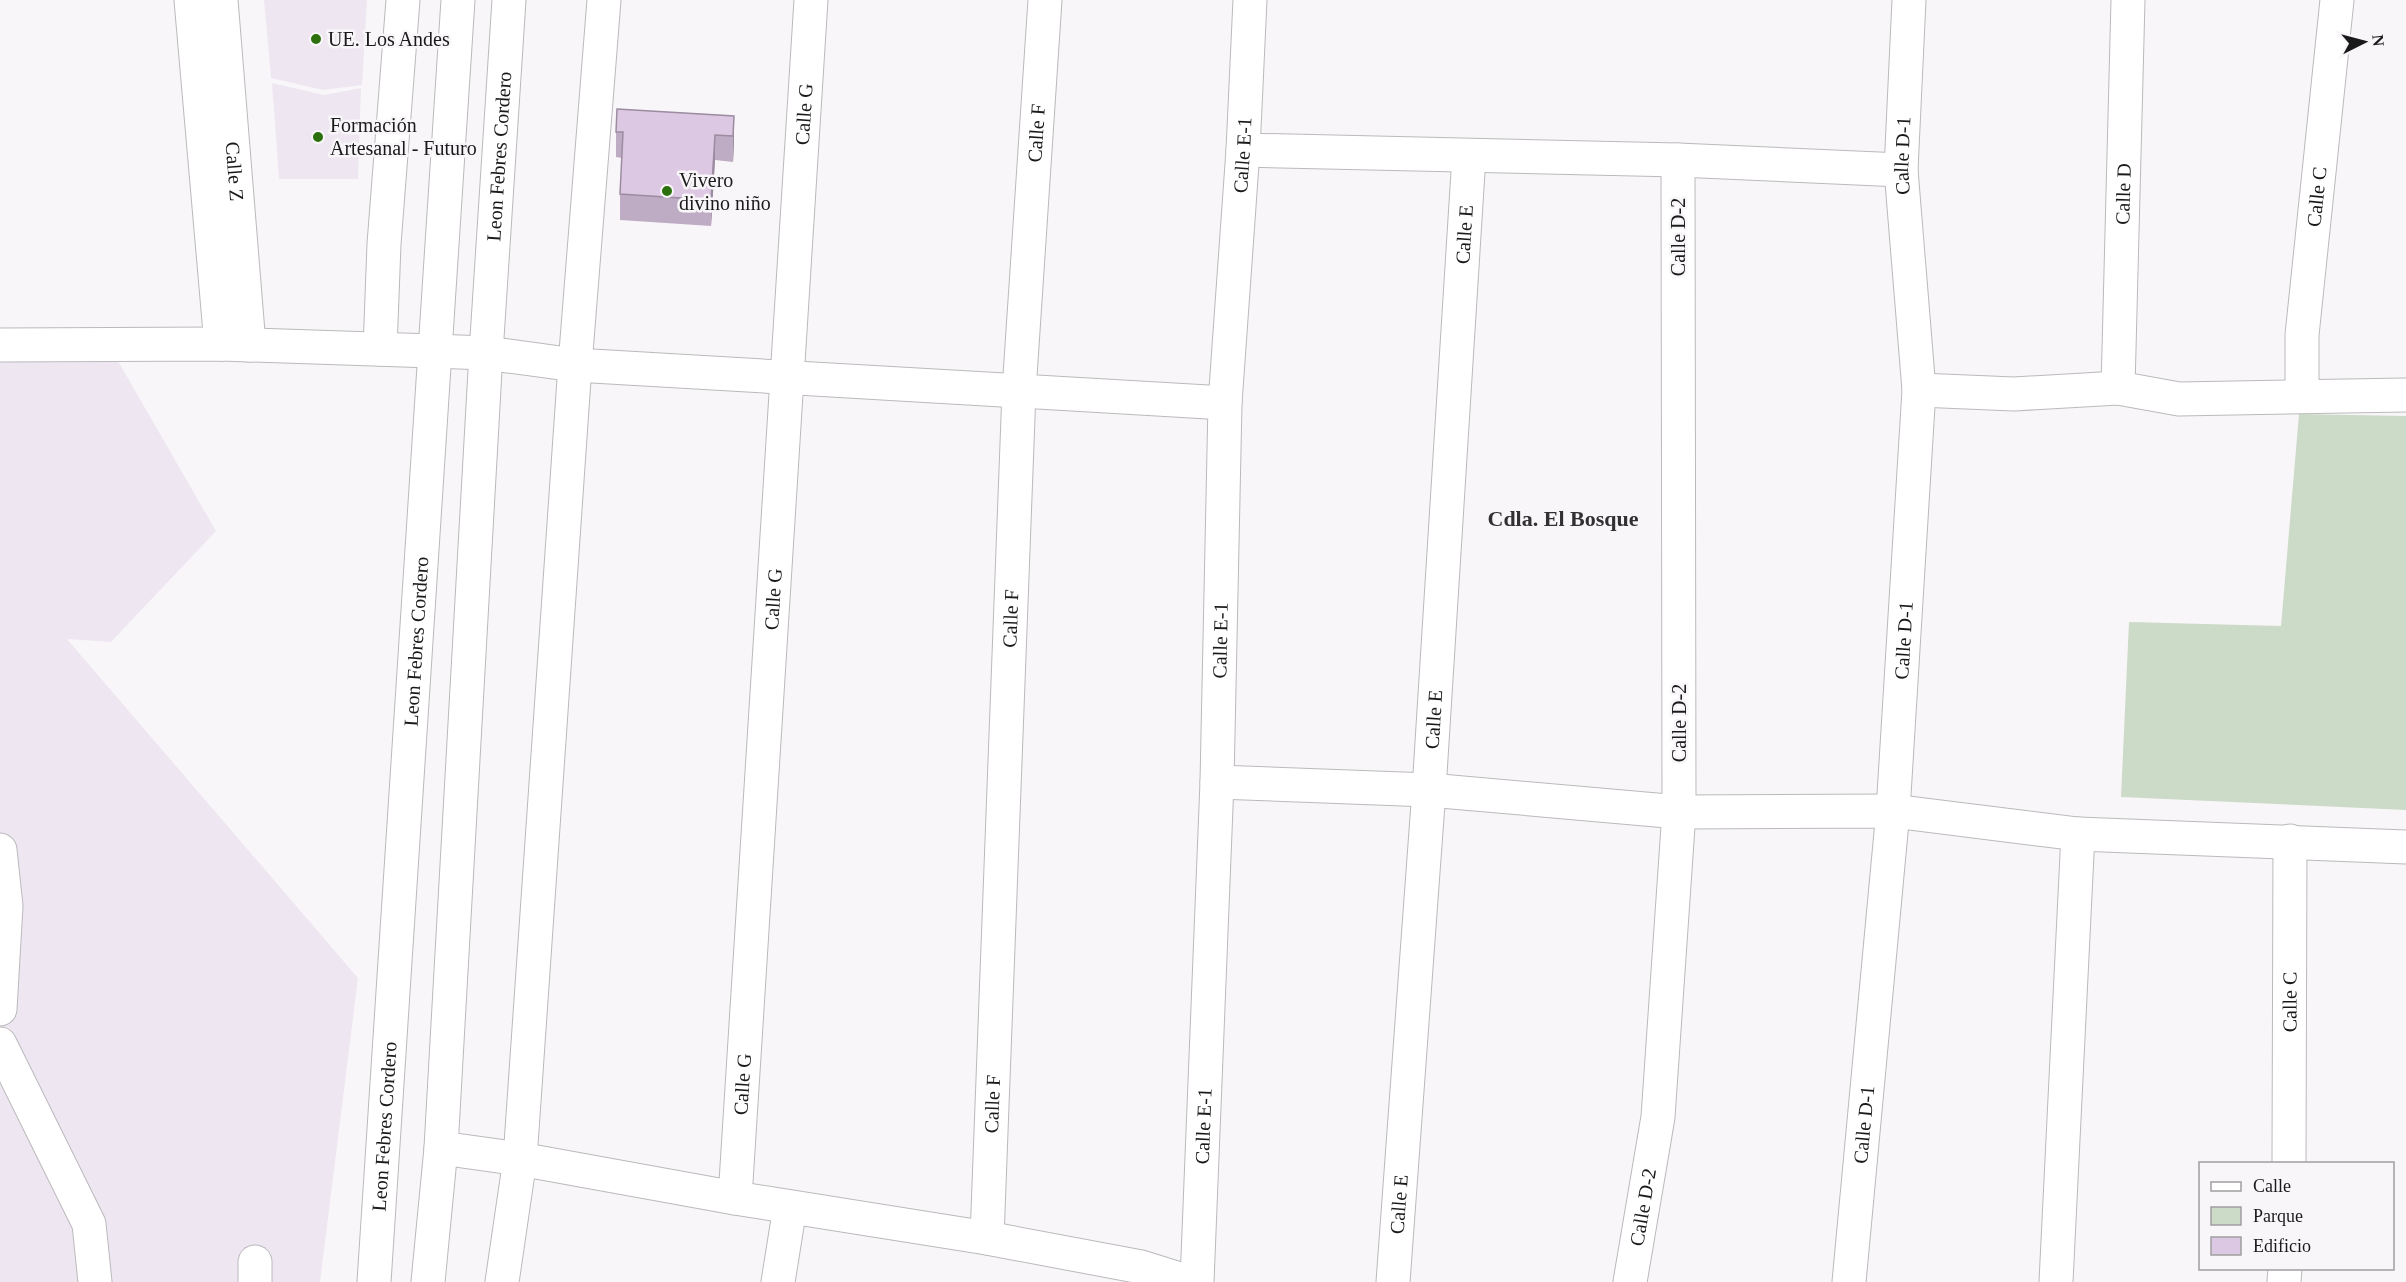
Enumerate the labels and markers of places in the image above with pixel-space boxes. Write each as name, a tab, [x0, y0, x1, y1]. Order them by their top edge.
place label: UE. Los Andes	[328, 28, 450, 50]
marker: UE. Los Andes	[309, 32, 323, 46]
place label: Formación Artesanal - Futuro	[330, 114, 477, 159]
marker: Formación Artesanal - Futuro	[311, 130, 325, 144]
place label: Vivero divino niño	[679, 169, 771, 214]
marker: Vivero divino niño	[660, 184, 674, 198]

